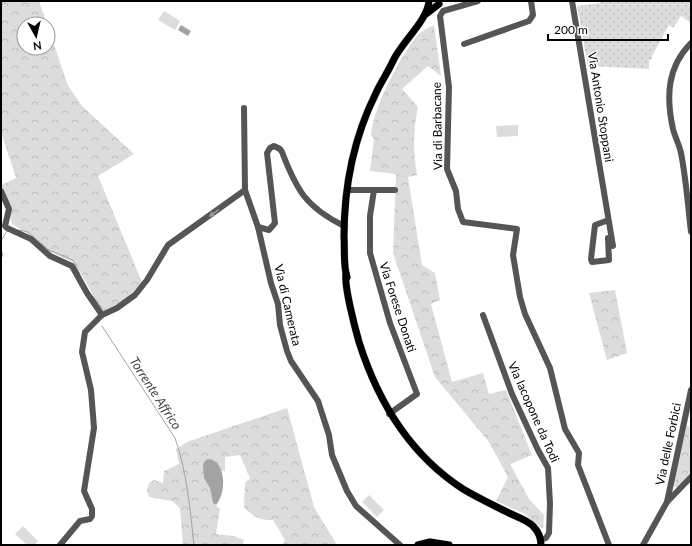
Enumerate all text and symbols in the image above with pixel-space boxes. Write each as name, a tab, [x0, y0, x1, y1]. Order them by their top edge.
north arrow	[16, 16, 56, 56]
scale bar	[548, 16, 668, 42]
text: 200 m	[554, 22, 588, 37]
text: N	[32, 39, 43, 53]
street label: Via Antonio Stoppani	[585, 51, 617, 163]
street label: Via di Barbacane	[429, 82, 445, 170]
one-way arrow	[208, 209, 219, 217]
street label: Via Forese Donati	[376, 260, 420, 354]
street label: Via di Camerata	[271, 263, 305, 347]
water label: Torrente Affrico	[127, 354, 186, 433]
street label: Via Iacopone da Todi	[505, 359, 563, 465]
street label: Via delle Forbici	[652, 401, 684, 487]

